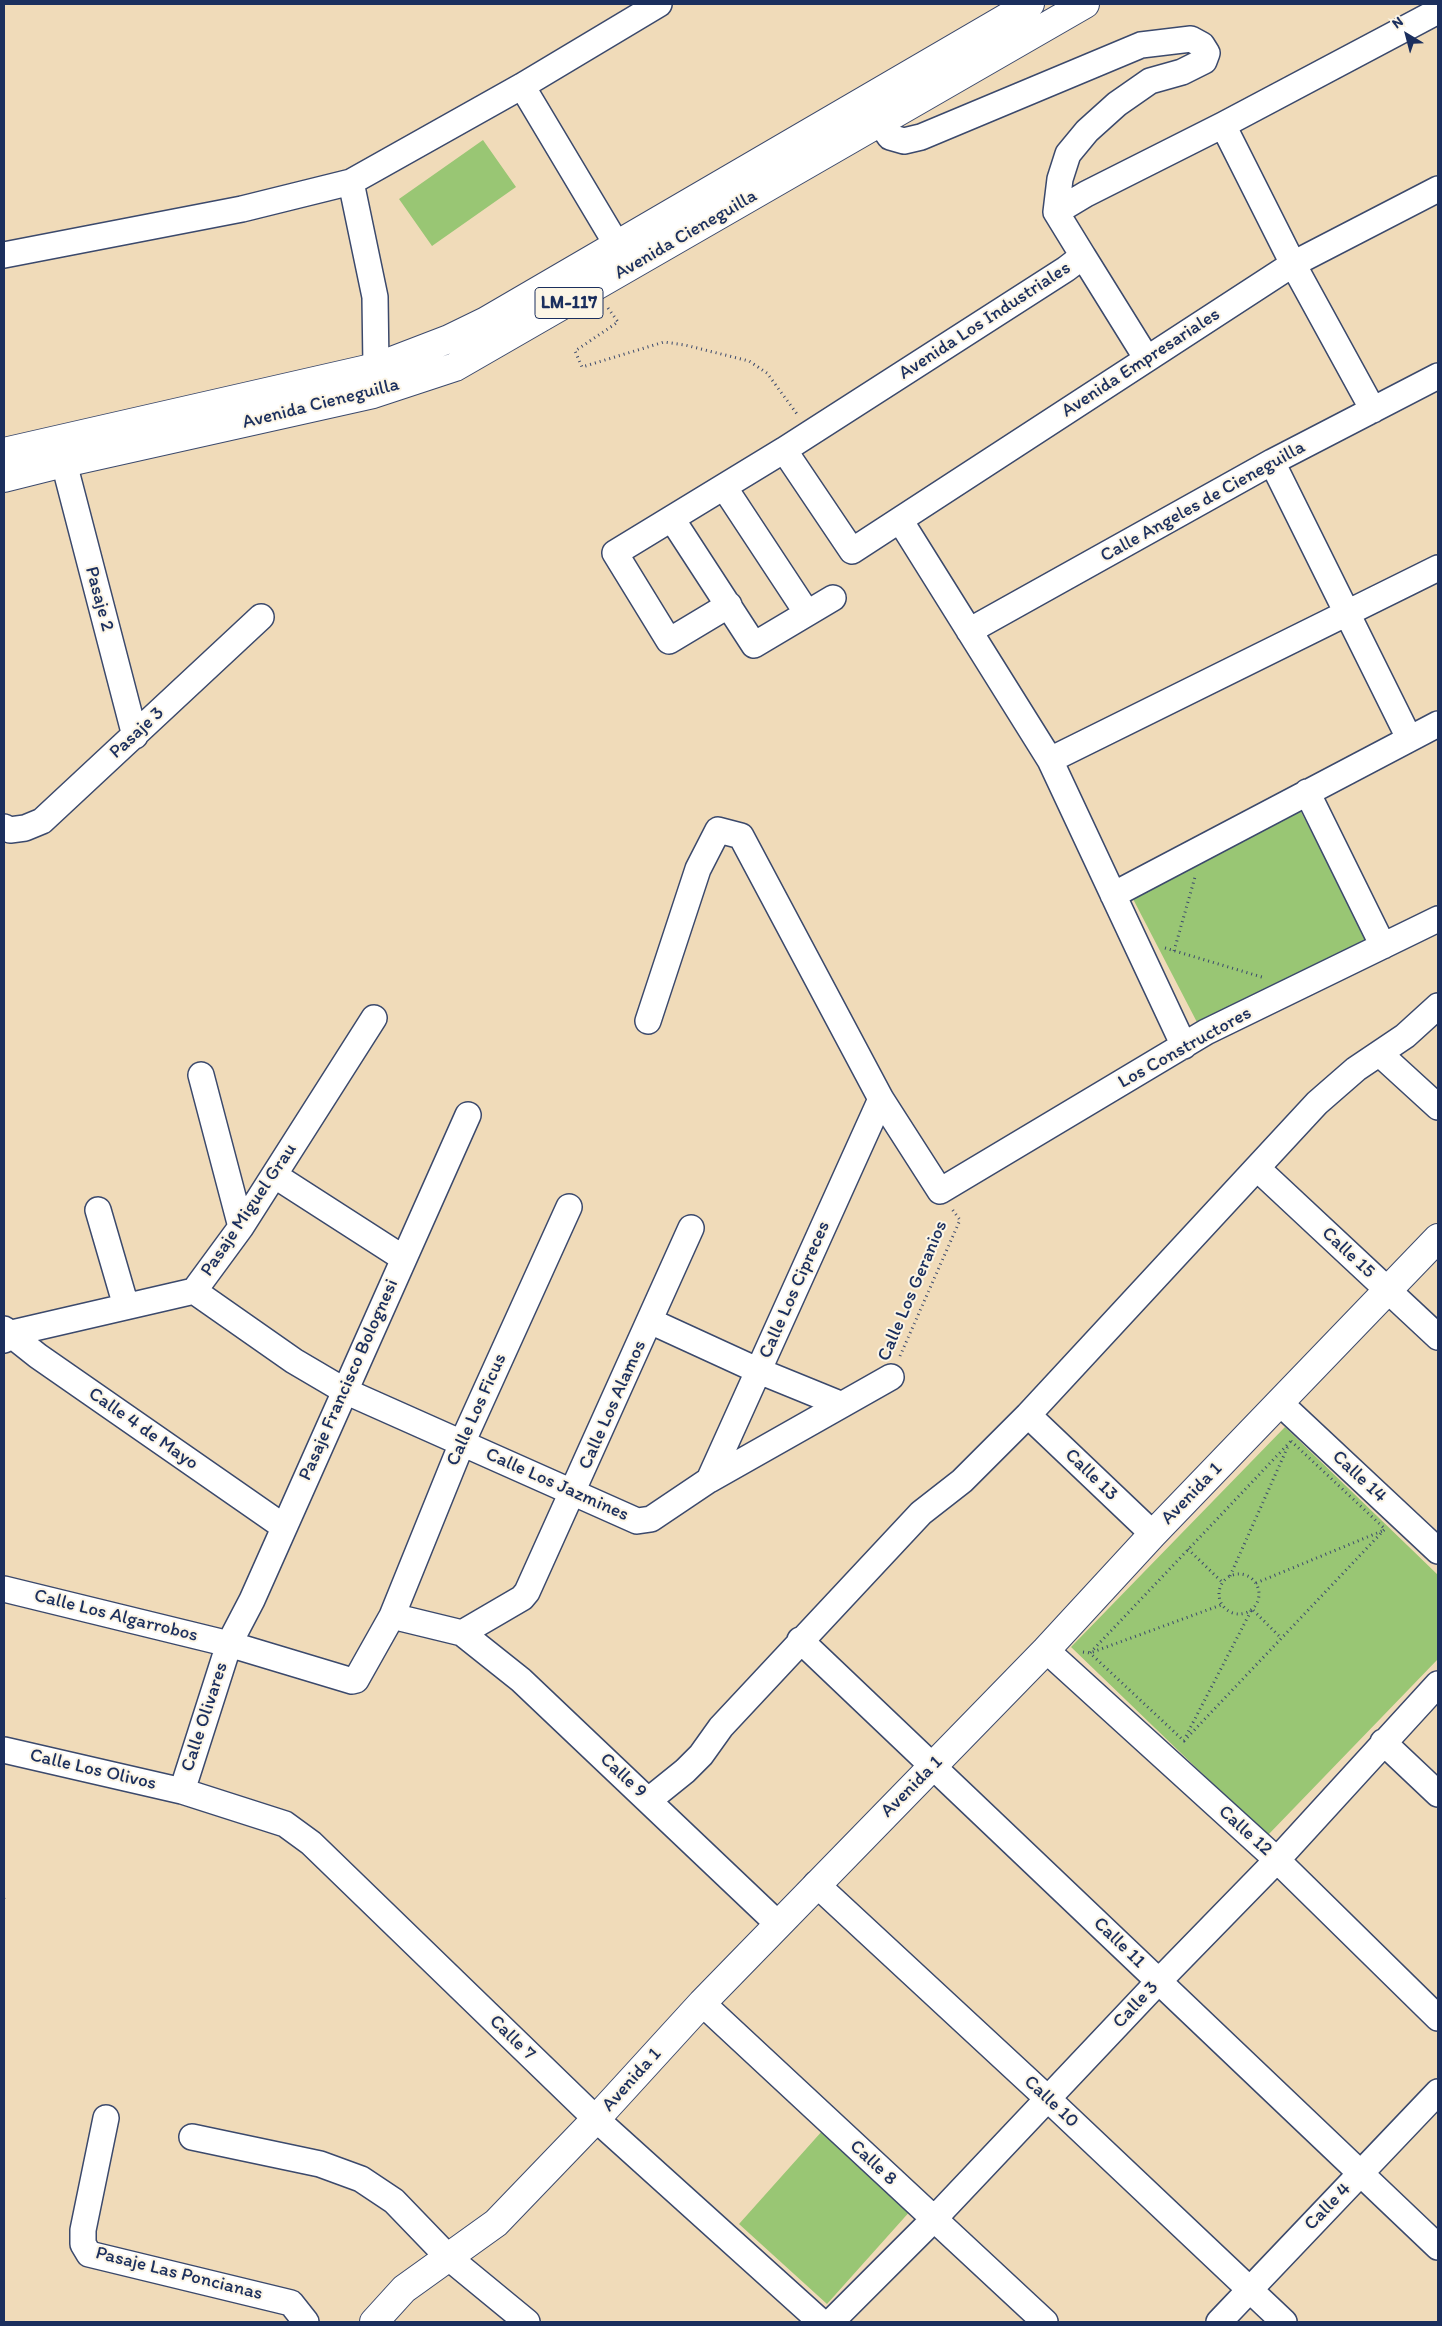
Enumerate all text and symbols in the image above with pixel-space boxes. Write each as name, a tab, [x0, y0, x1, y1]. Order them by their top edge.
north arrow	[1382, 10, 1432, 60]
text: N	[1389, 13, 1407, 32]
street label: Avenida Cieneguilla	[611, 185, 761, 285]
street label: Avenida Los Industriales	[895, 257, 1075, 385]
road number: LM-117	[535, 288, 603, 318]
street label: Avenida Empresariales	[1058, 303, 1224, 423]
street label: Avenida Cieneguilla	[240, 373, 402, 435]
street label: Calle Angeles de Cieneguilla	[1097, 436, 1309, 568]
street label: Pasaje 2	[79, 564, 119, 634]
street label: Pasaje 3	[105, 702, 169, 764]
street label: Los Constructores	[1114, 1002, 1256, 1094]
street label: Pasaje Miguel Grau	[196, 1139, 302, 1281]
street label: Calle Los Geranios	[873, 1217, 953, 1365]
street label: Calle Los Cipreces	[754, 1218, 836, 1362]
street label: Calle 15	[1316, 1223, 1380, 1283]
street label: Pasaje Francisco Bolognesi	[294, 1276, 404, 1484]
street label: Calle Los Alamos	[574, 1337, 652, 1473]
street label: Calle Los Ficus	[442, 1350, 512, 1470]
street label: Calle 4 de Mayo	[84, 1383, 202, 1475]
street label: Calle Los Jazmines	[482, 1443, 632, 1527]
street label: Calle 13	[1060, 1444, 1122, 1506]
street label: Calle 14	[1327, 1446, 1391, 1508]
street label: Avenida 1	[1157, 1458, 1227, 1530]
street label: Calle Los Algarrobos	[32, 1585, 200, 1647]
street label: Calle Olivares	[177, 1660, 233, 1774]
street label: Calle Los Olivos	[27, 1744, 159, 1796]
street label: Calle 9	[595, 1749, 651, 1803]
street label: Avenida 1	[876, 1751, 948, 1823]
street label: Calle 12	[1213, 1801, 1277, 1861]
street label: Calle 11	[1088, 1913, 1150, 1973]
street label: Calle 3	[1108, 1977, 1164, 2033]
street label: Calle 7	[484, 2010, 540, 2066]
street label: Avenida 1	[597, 2043, 667, 2117]
street label: Calle 10	[1019, 2071, 1083, 2133]
street label: Calle 8	[845, 2135, 901, 2191]
street label: Calle 4	[1300, 2178, 1356, 2236]
street label: Pasaje Las Poncianas	[93, 2242, 265, 2306]

